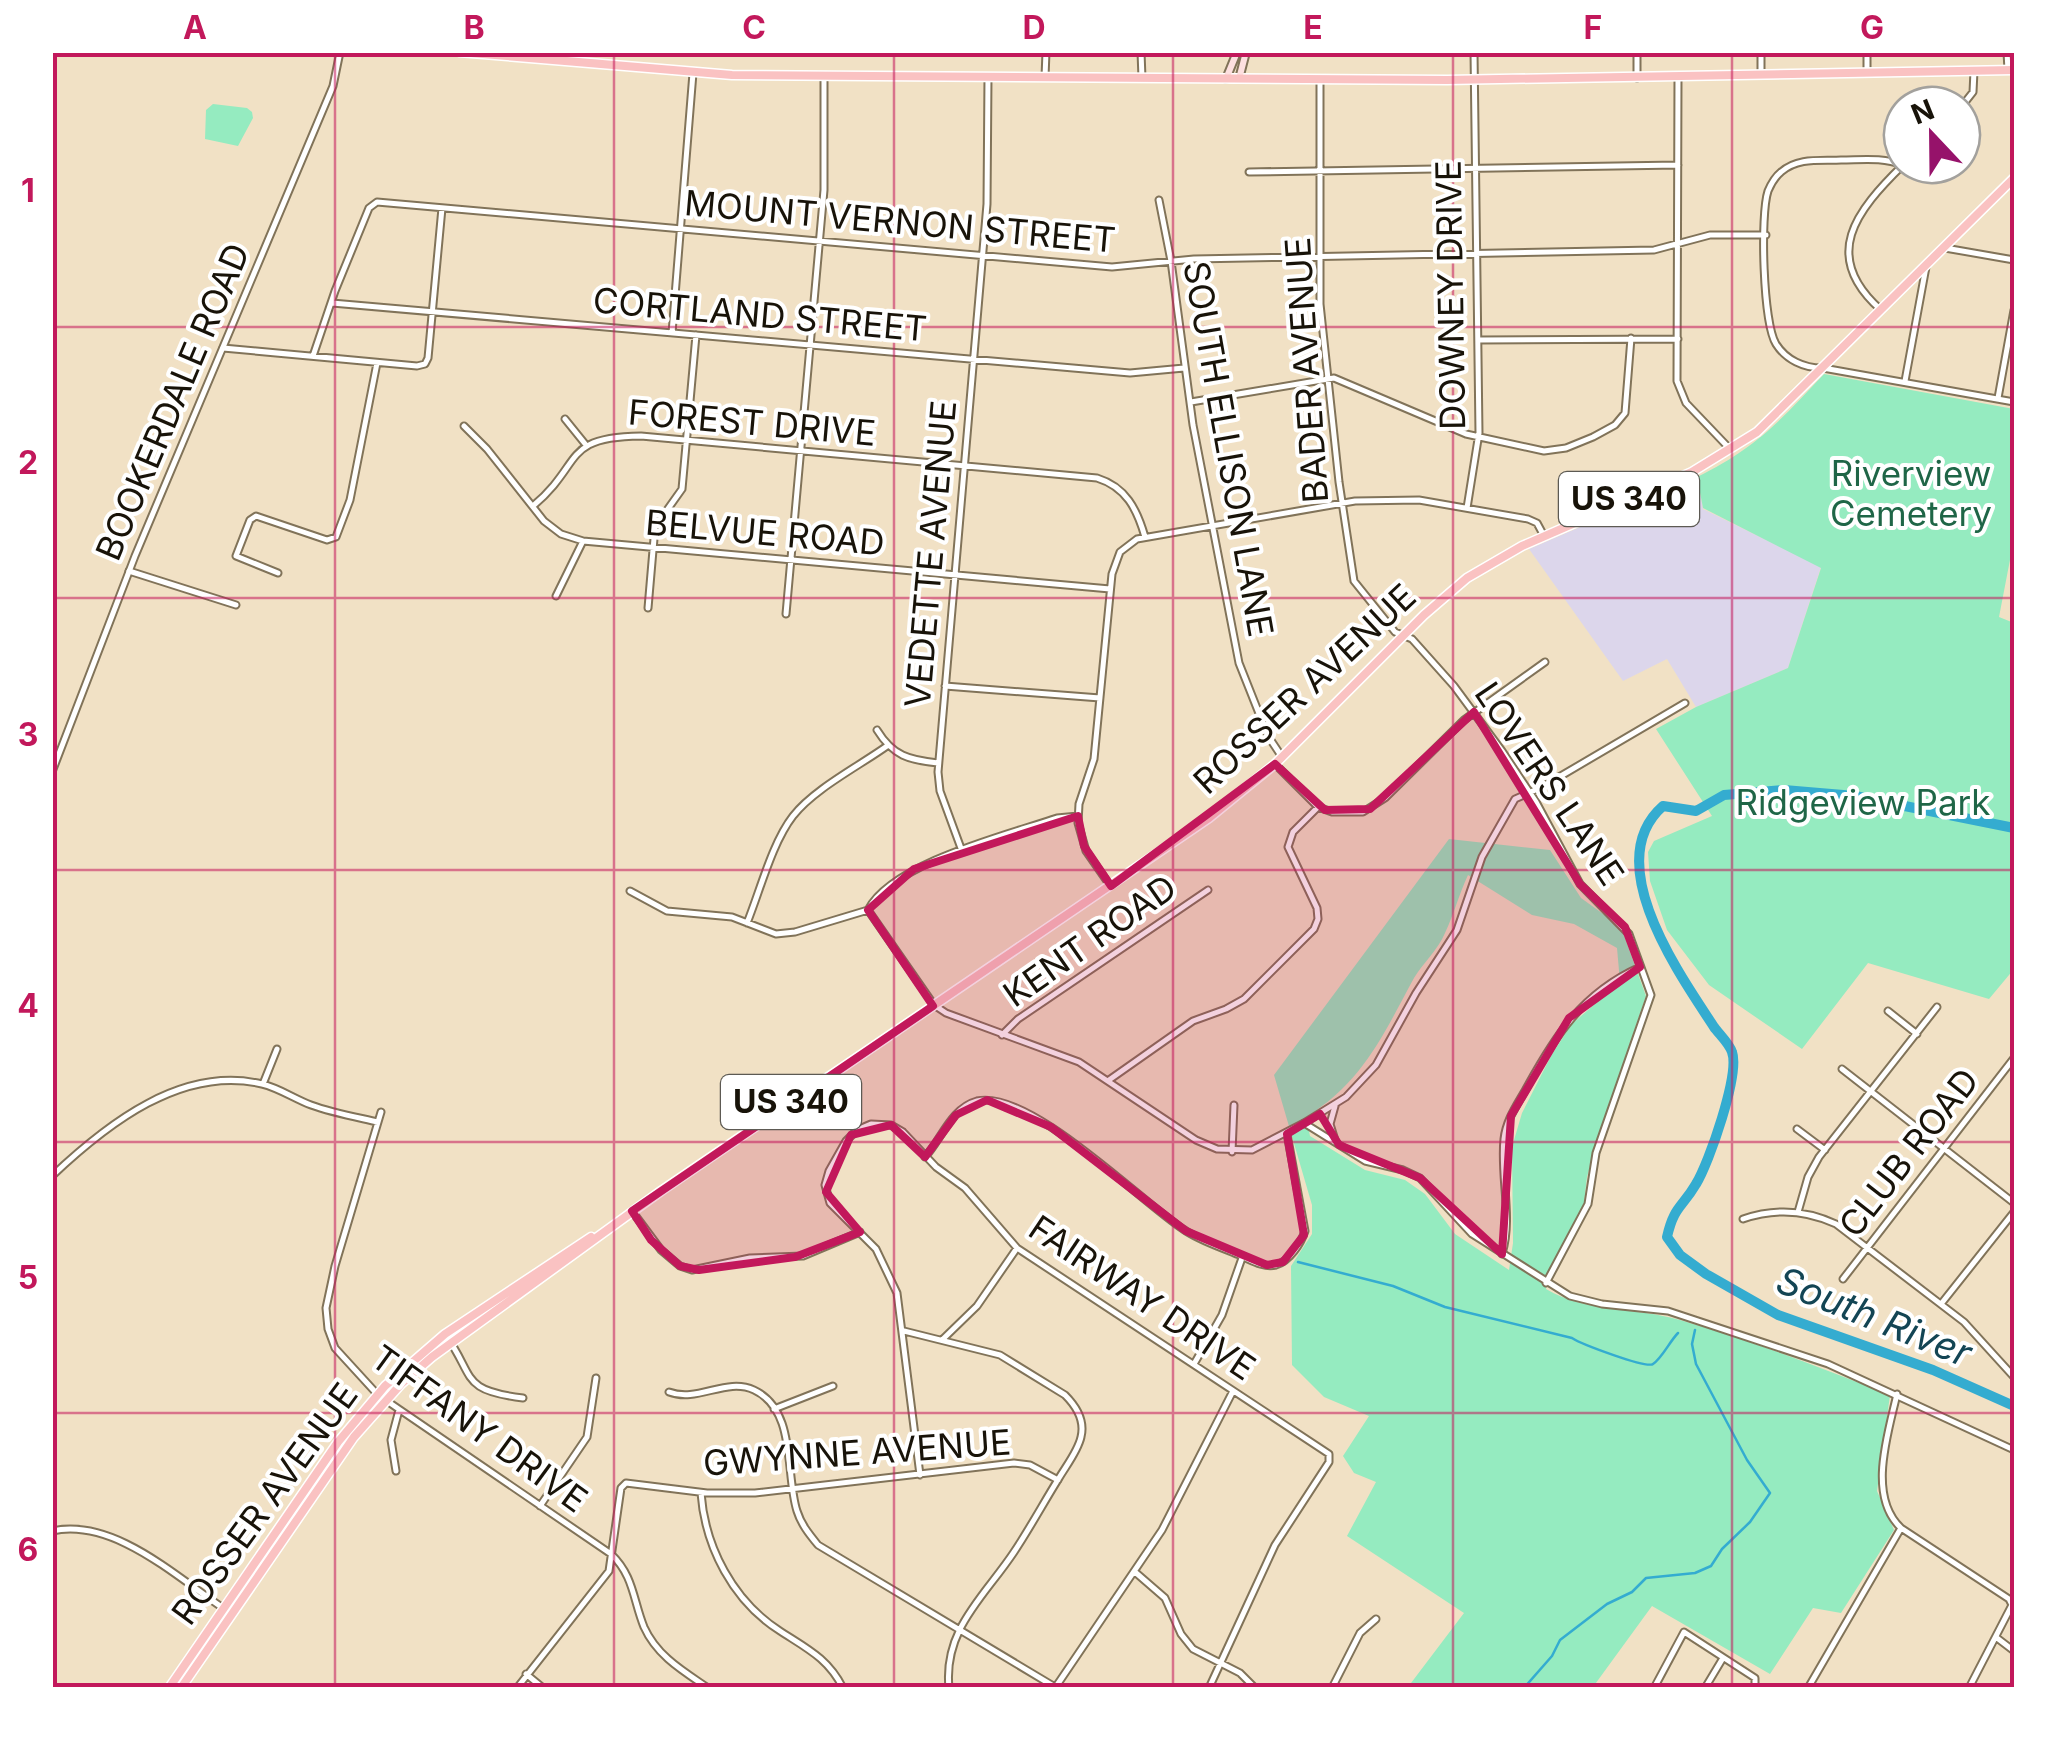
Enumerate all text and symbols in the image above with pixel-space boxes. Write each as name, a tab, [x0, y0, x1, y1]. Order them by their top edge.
text: A	[183, 8, 207, 47]
text: B	[463, 8, 485, 47]
text: C	[742, 8, 766, 47]
text: D	[1022, 8, 1046, 47]
text: E	[1303, 8, 1323, 47]
text: F	[1584, 8, 1602, 47]
text: G	[1860, 8, 1884, 47]
north arrow	[1882, 85, 1982, 185]
text: N	[1906, 92, 1939, 132]
street label: DOWNEY DRIVE	[1427, 160, 1473, 430]
text: 1	[21, 171, 35, 210]
street label: MOUNT VERNON STREET	[683, 181, 1117, 261]
street label: BADER AVENUE	[1276, 236, 1336, 504]
street label: BOOKERDALE ROAD	[86, 237, 258, 566]
street label: SOUTH ELLISON LANE	[1175, 258, 1283, 640]
street label: CORTLAND STREET	[591, 278, 929, 350]
street label: FOREST DRIVE	[627, 390, 878, 454]
street label: VEDETTE AVENUE	[896, 399, 964, 709]
text: 2	[18, 443, 38, 482]
park label: Riverview Cemetery	[1830, 452, 1992, 534]
road number: US 340	[1559, 472, 1699, 526]
street label: BELVUE ROAD	[644, 501, 886, 563]
street label: ROSSER AVENUE	[1185, 575, 1424, 802]
street label: LOVERS LANE	[1467, 674, 1633, 893]
text: 3	[18, 715, 38, 754]
park label: Ridgeview Park	[1736, 781, 1990, 823]
street label: KENT ROAD	[995, 865, 1184, 1015]
text: 4	[17, 986, 39, 1025]
street label: CLUB ROAD	[1830, 1060, 1987, 1245]
road number: US 340	[721, 1075, 861, 1129]
street label: FAIRWAY DRIVE	[1022, 1206, 1264, 1388]
water label: South River	[1770, 1256, 1980, 1377]
text: 5	[18, 1258, 38, 1297]
street label: TIFFANY DRIVE	[363, 1336, 596, 1521]
street label: ROSSER AVENUE	[163, 1375, 366, 1632]
street label: GWYNNE AVENUE	[702, 1420, 1012, 1484]
text: 6	[18, 1530, 38, 1569]

